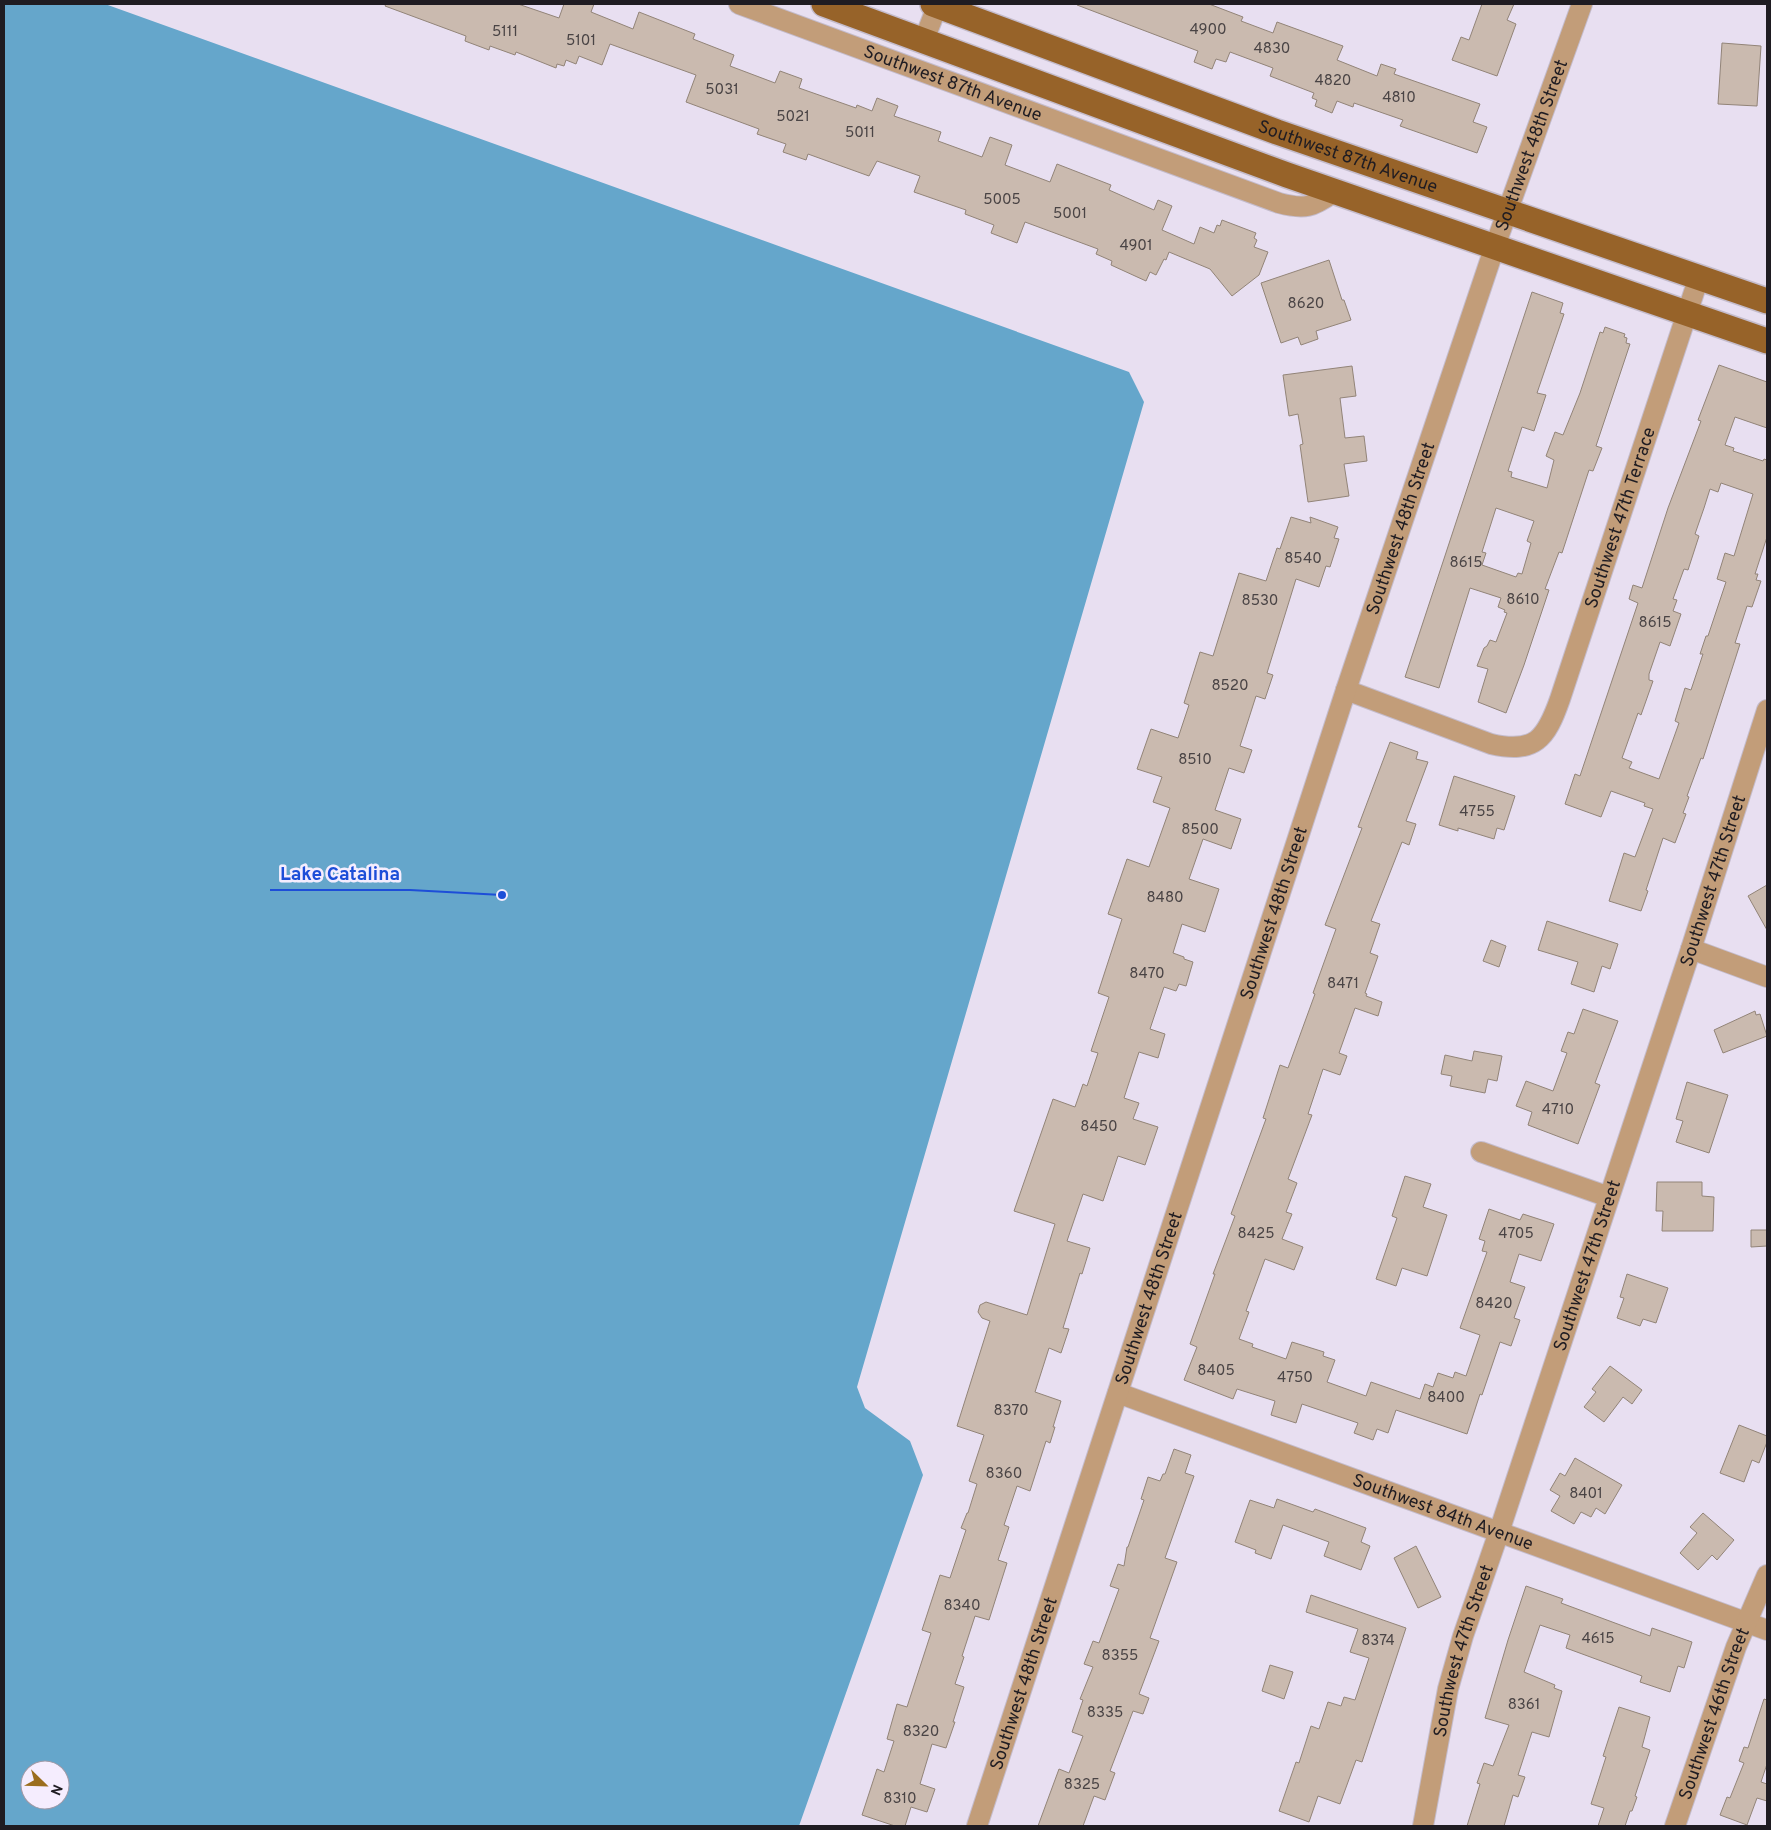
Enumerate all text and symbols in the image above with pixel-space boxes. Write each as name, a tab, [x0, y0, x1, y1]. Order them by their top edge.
house number: 4900	[1189, 21, 1227, 40]
house number: 5111	[492, 23, 518, 42]
house number: 5101	[566, 32, 596, 51]
house number: 4830	[1254, 40, 1291, 59]
street label: Southwest 87th Avenue	[860, 41, 1045, 128]
street label: Southwest 48th Street	[1491, 57, 1574, 235]
house number: 4820	[1315, 72, 1352, 91]
house number: 5031	[705, 81, 739, 100]
house number: 4810	[1382, 89, 1416, 108]
house number: 5021	[776, 108, 810, 127]
street label: Southwest 87th Avenue	[1254, 116, 1440, 199]
house number: 5011	[845, 124, 875, 143]
house number: 5005	[983, 191, 1021, 210]
house number: 5001	[1053, 205, 1087, 224]
house number: 4901	[1119, 237, 1153, 256]
house number: 8620	[1288, 295, 1324, 314]
street label: Southwest 47th Terrace	[1581, 424, 1662, 612]
street label: Southwest 48th Street	[1362, 439, 1441, 618]
house number: 8540	[1284, 550, 1322, 569]
house number: 8615	[1449, 554, 1483, 573]
house number: 8610	[1506, 591, 1540, 610]
house number: 8530	[1242, 592, 1279, 611]
house number: 8615	[1638, 614, 1672, 633]
house number: 8520	[1211, 677, 1249, 696]
house number: 8510	[1178, 751, 1212, 770]
street label: Southwest 47th Street	[1676, 792, 1752, 970]
house number: 4755	[1459, 803, 1495, 822]
house number: 8500	[1181, 821, 1219, 840]
street label: Southwest 48th Street	[1236, 824, 1314, 1003]
callout: Lake Catalina	[270, 856, 410, 890]
text: Lake Catalina	[280, 863, 400, 887]
house number: 8480	[1146, 889, 1184, 908]
house number: 8470	[1129, 965, 1165, 984]
house number: 8471	[1327, 975, 1359, 994]
house number: 4710	[1542, 1101, 1574, 1120]
house number: 8450	[1080, 1118, 1118, 1137]
street label: Southwest 47th Street	[1549, 1177, 1627, 1355]
street label: Southwest 48th Street	[1111, 1209, 1189, 1388]
house number: 8425	[1238, 1225, 1274, 1244]
house number: 4705	[1498, 1225, 1534, 1244]
house number: 8420	[1475, 1295, 1513, 1314]
house number: 8405	[1197, 1362, 1235, 1381]
house number: 4750	[1277, 1369, 1313, 1388]
house number: 8400	[1427, 1389, 1465, 1408]
house number: 8370	[993, 1402, 1029, 1421]
house number: 8360	[986, 1465, 1022, 1484]
street label: Southwest 84th Avenue	[1349, 1470, 1536, 1557]
house number: 8401	[1569, 1485, 1603, 1504]
street label: Southwest 47th Street	[1429, 1562, 1500, 1739]
street label: Southwest 48th Street	[986, 1594, 1064, 1773]
house number: 8340	[943, 1597, 981, 1616]
street label: Southwest 46th Street	[1675, 1624, 1756, 1803]
house number: 4615	[1581, 1630, 1615, 1649]
house number: 8374	[1361, 1632, 1395, 1651]
house number: 8355	[1102, 1647, 1138, 1666]
house number: 8361	[1508, 1696, 1540, 1715]
house number: 8335	[1087, 1704, 1123, 1723]
house number: 8320	[903, 1723, 939, 1742]
north arrow	[20, 1760, 70, 1810]
house number: 8325	[1064, 1776, 1100, 1795]
text: N	[46, 1782, 65, 1797]
house number: 8310	[883, 1790, 917, 1809]

